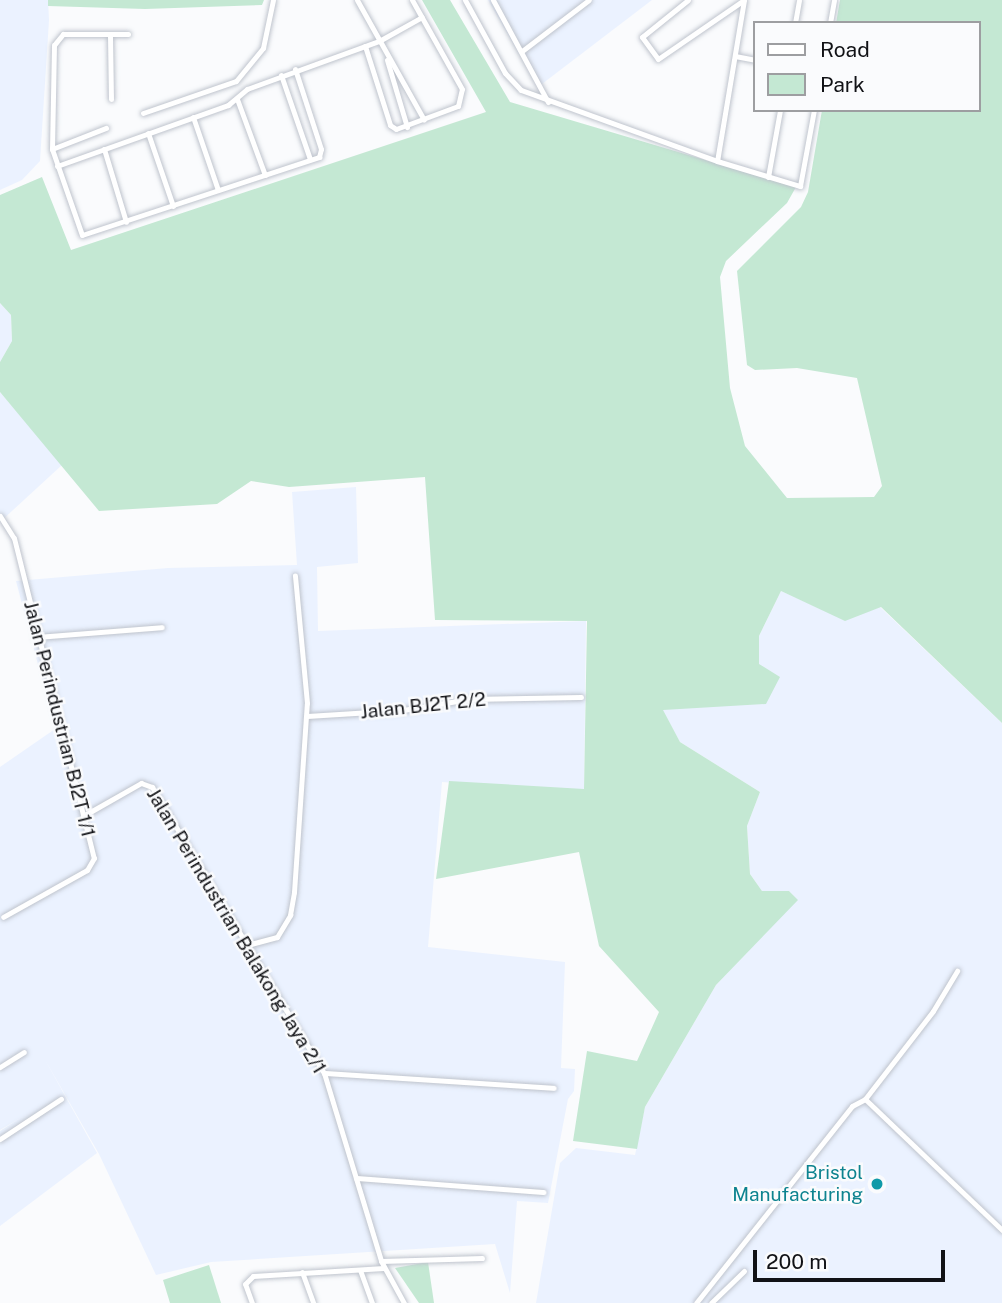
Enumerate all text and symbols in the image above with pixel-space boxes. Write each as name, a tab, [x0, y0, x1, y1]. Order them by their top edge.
legend	[754, 21, 981, 112]
text: Road	[820, 37, 870, 62]
text: Park	[820, 72, 865, 97]
street label: Jalan Perindustrian BJ2T 1/1	[19, 599, 99, 839]
street label: Jalan BJ2T 2/2	[359, 688, 487, 724]
street label: Jalan Perindustrian Balakong Jaya 2/1	[141, 784, 331, 1078]
place label: Bristol Manufacturing	[732, 1162, 863, 1206]
marker: Bristol Manufacturing	[869, 1176, 885, 1192]
scale bar	[757, 1236, 950, 1280]
text: 200 m	[766, 1249, 827, 1274]

